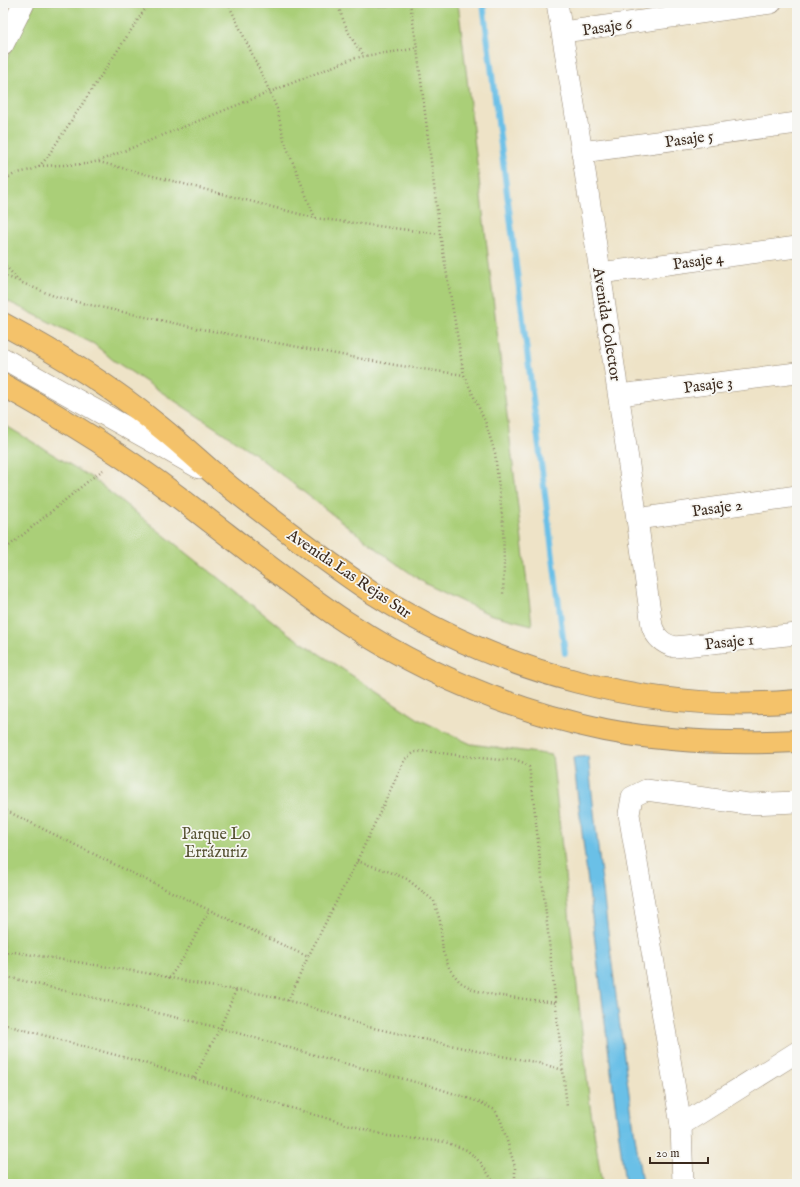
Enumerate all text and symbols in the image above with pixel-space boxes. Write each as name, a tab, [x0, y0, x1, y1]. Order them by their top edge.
street label: Pasaje 6	[581, 15, 634, 41]
street label: Pasaje 5	[664, 127, 715, 153]
street label: Pasaje 4	[672, 249, 725, 275]
street label: Avenida Colector	[587, 265, 625, 383]
street label: Pasaje 3	[683, 373, 734, 399]
street label: Pasaje 2	[691, 496, 744, 522]
street label: Avenida Las Rejas Sur	[282, 525, 415, 624]
street label: Pasaje 1	[704, 630, 755, 656]
park label: Parque Lo Errázuriz	[181, 825, 251, 863]
scale bar	[650, 1139, 708, 1165]
text: 20 m	[656, 1146, 679, 1161]

